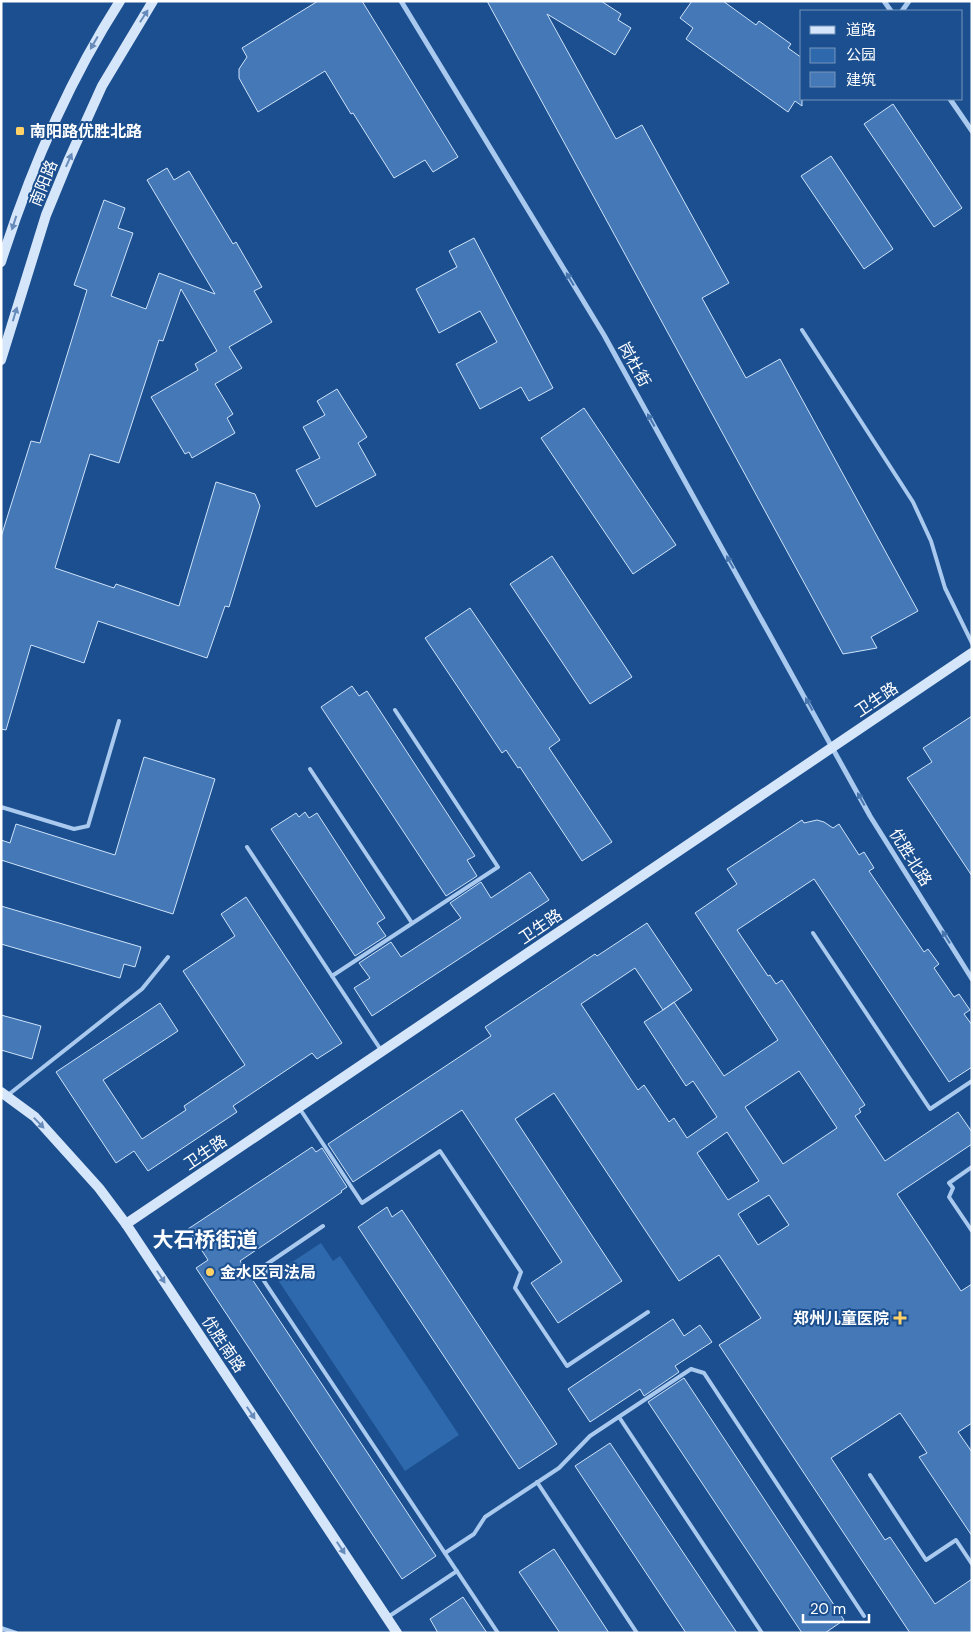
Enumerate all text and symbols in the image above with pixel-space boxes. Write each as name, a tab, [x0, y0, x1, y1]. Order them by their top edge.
one-way arrow	[139, 10, 148, 23]
legend	[800, 10, 963, 100]
text: 道路	[846, 20, 876, 40]
one-way arrow	[90, 36, 99, 49]
text: 公园	[846, 45, 876, 65]
text: 建筑	[846, 70, 876, 90]
place label: 南阳路优胜北路	[30, 121, 142, 142]
marker: 南阳路优胜北路	[14, 125, 26, 137]
one-way arrow	[65, 153, 73, 167]
street label: 南阳路	[25, 157, 62, 209]
one-way arrow	[9, 215, 17, 230]
one-way arrow	[566, 272, 575, 285]
one-way arrow	[12, 306, 20, 321]
street label: 岗杜街	[614, 338, 655, 390]
one-way arrow	[647, 412, 655, 427]
one-way arrow	[726, 555, 734, 569]
street label: 卫生路	[851, 677, 902, 722]
one-way arrow	[804, 697, 813, 711]
one-way arrow	[857, 791, 865, 806]
street label: 优胜北路	[885, 825, 936, 890]
street label: 卫生路	[515, 904, 566, 949]
one-way arrow	[941, 931, 951, 944]
one-way arrow	[33, 1116, 45, 1128]
street label: 卫生路	[180, 1130, 231, 1175]
district label: 大石桥街道	[153, 1226, 258, 1254]
place label: 金水区司法局	[220, 1262, 316, 1283]
marker: 金水区司法局	[204, 1266, 216, 1278]
one-way arrow	[156, 1271, 166, 1284]
place label: 郑州儿童医院	[793, 1308, 889, 1329]
marker: 郑州儿童医院	[893, 1311, 907, 1325]
street label: 优胜南路	[197, 1312, 250, 1377]
one-way arrow	[246, 1406, 256, 1419]
one-way arrow	[336, 1541, 346, 1555]
scale bar	[803, 1592, 869, 1624]
text: 20 m	[810, 1599, 846, 1619]

